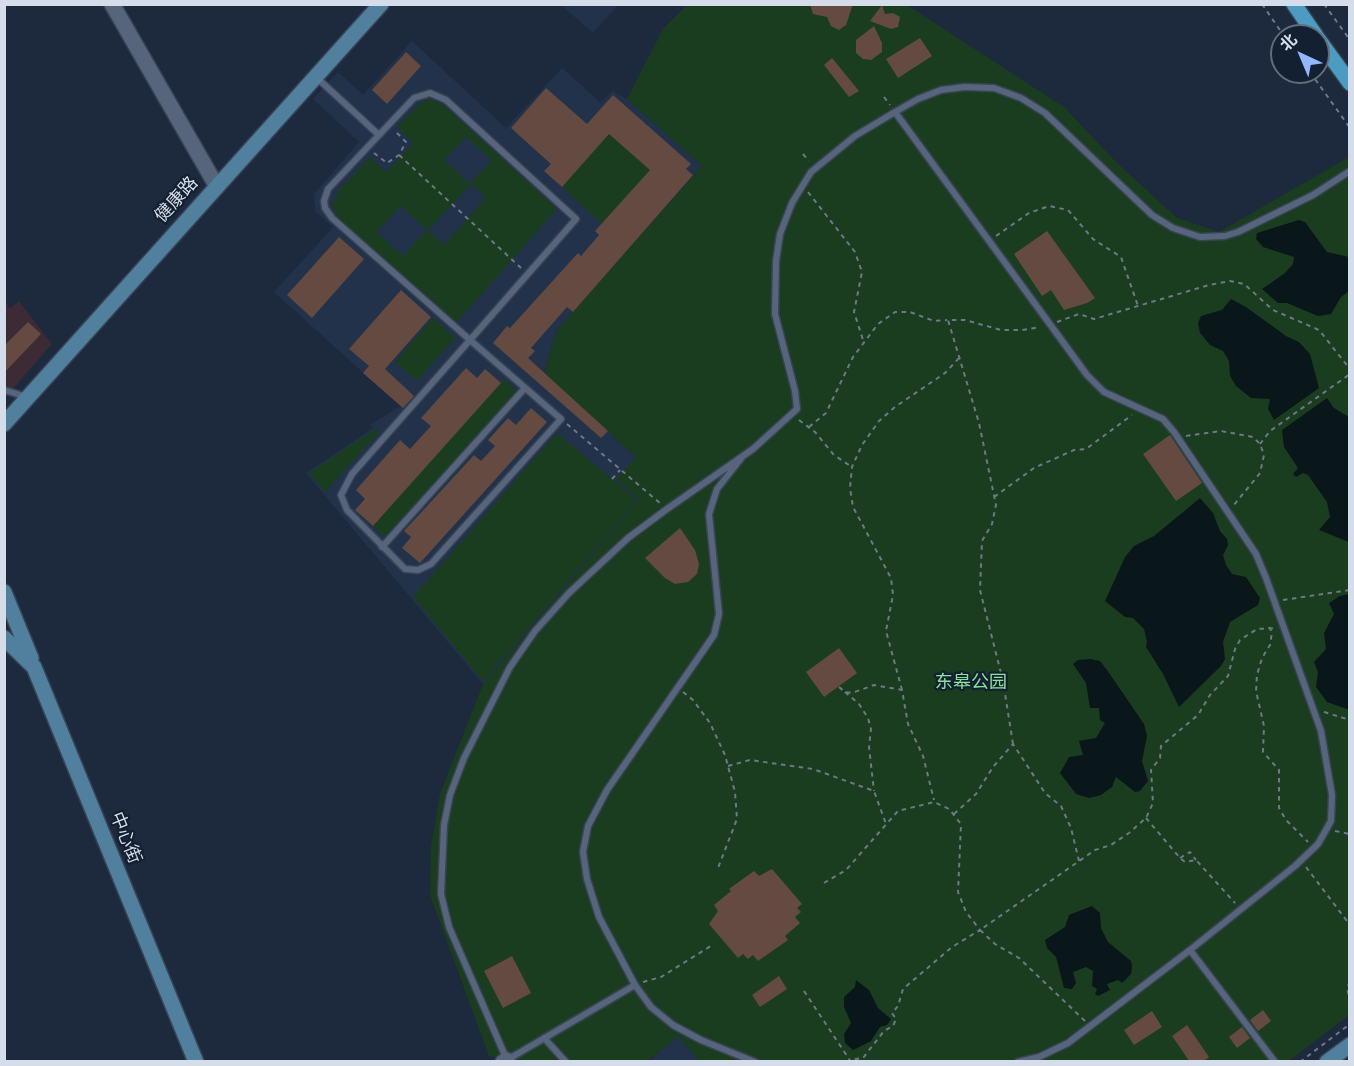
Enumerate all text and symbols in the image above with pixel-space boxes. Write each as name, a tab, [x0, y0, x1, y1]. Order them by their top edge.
north arrow	[1270, 24, 1330, 84]
text: 北	[1275, 29, 1302, 55]
street label: 健康路	[151, 173, 203, 227]
park label: 东皋公园	[935, 672, 1007, 694]
street label: 中心街	[105, 809, 145, 867]

